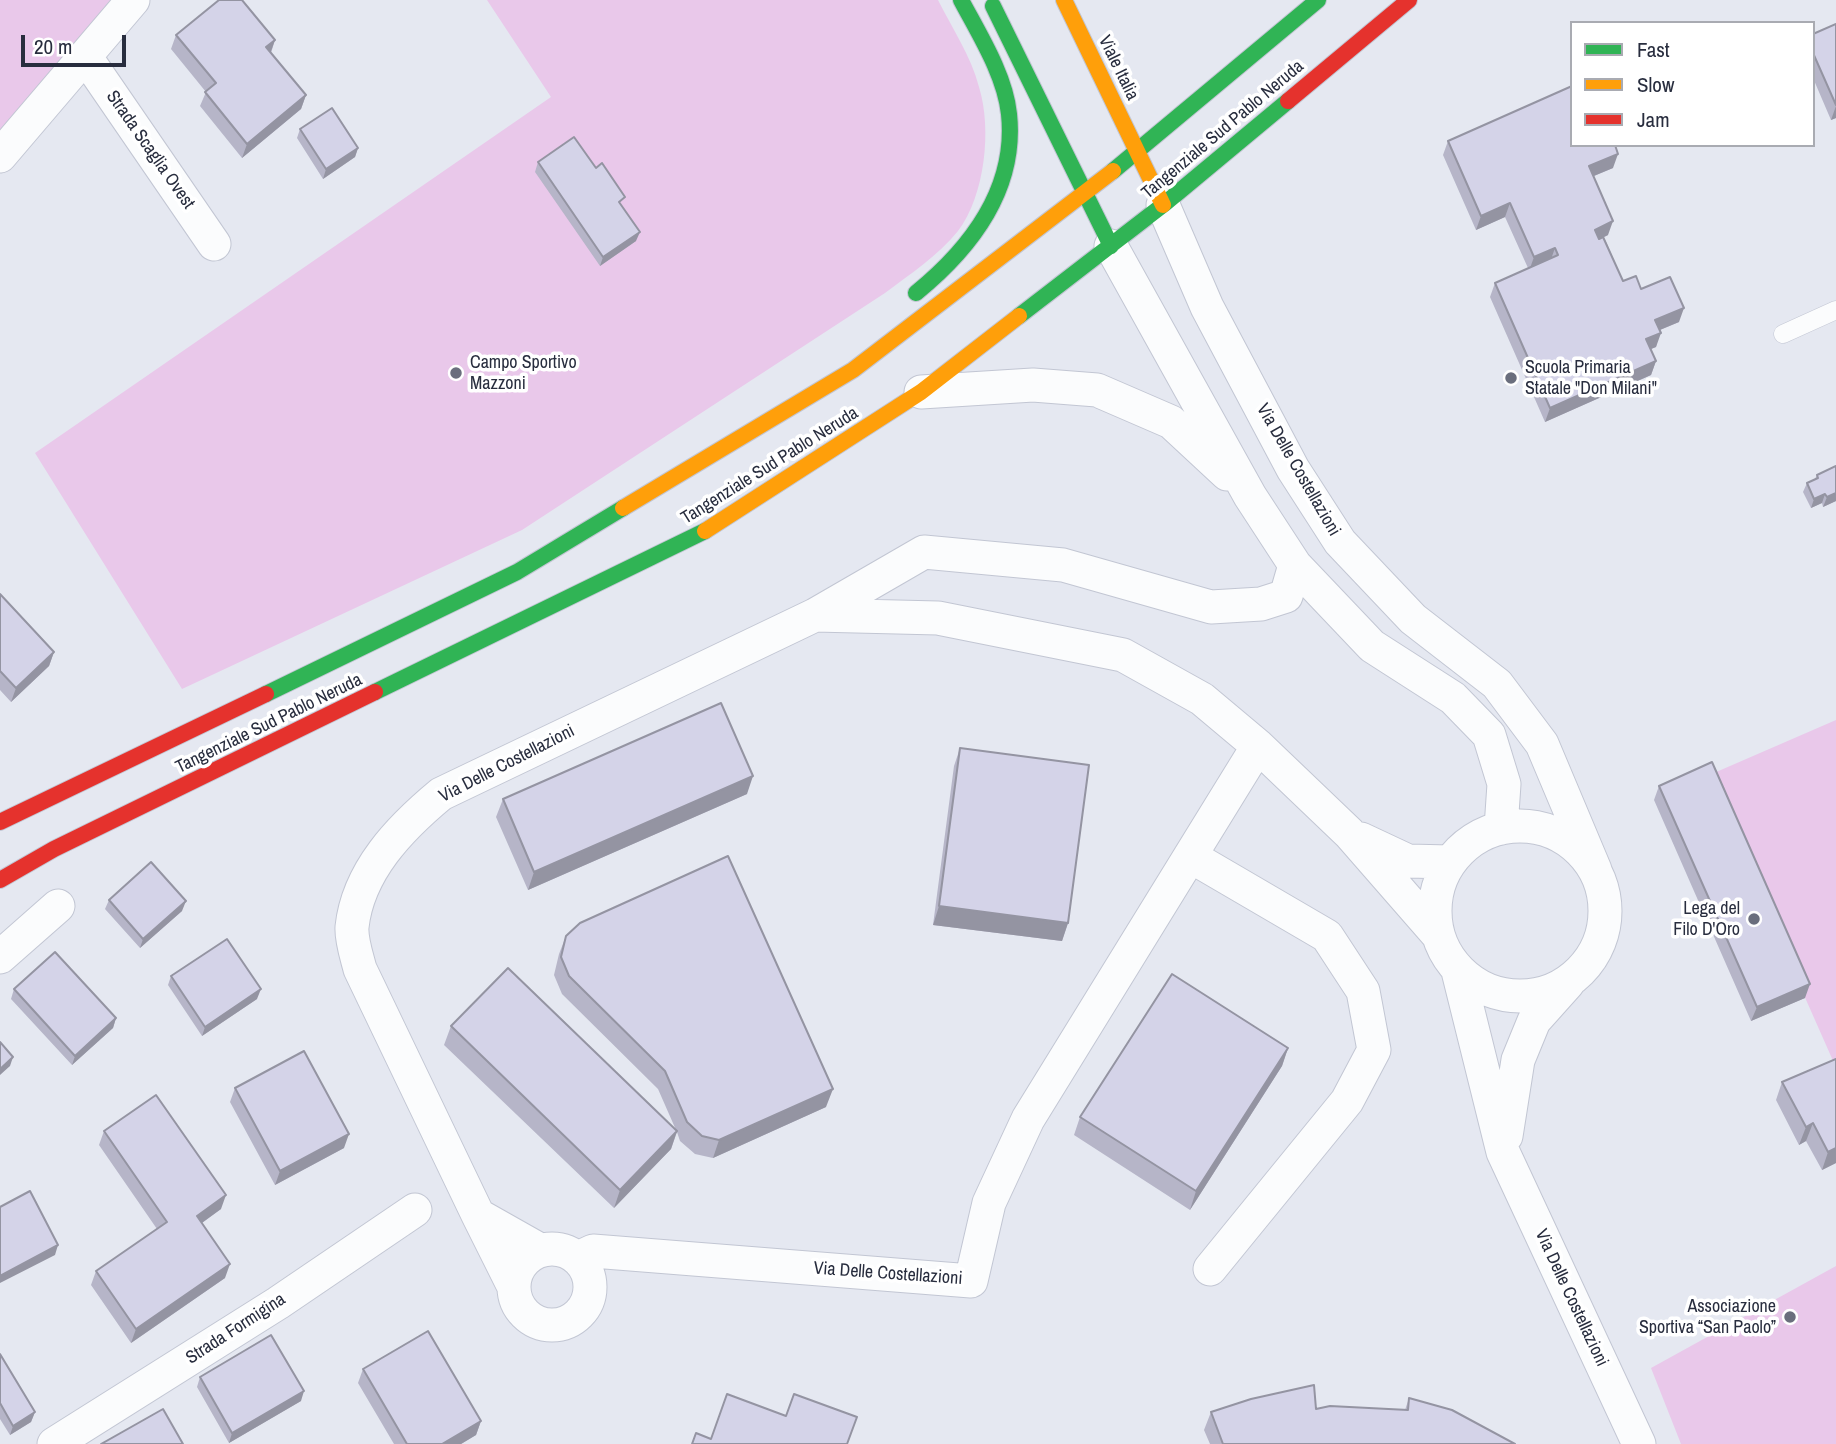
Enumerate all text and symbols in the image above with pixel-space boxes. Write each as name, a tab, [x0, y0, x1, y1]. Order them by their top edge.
scale bar	[24, 21, 130, 65]
legend	[1570, 21, 1815, 147]
text: 20 m	[34, 32, 72, 61]
street label: Viale Italia	[1093, 32, 1143, 104]
text: Fast	[1637, 35, 1670, 64]
street label: Tangenziale Sud Pablo Neruda	[1138, 56, 1308, 204]
text: Slow	[1637, 70, 1674, 99]
street label: Strada Scaglia Ovest	[101, 87, 199, 213]
text: Jam	[1637, 105, 1670, 134]
place label: Campo Sportivo Mazzoni	[470, 352, 577, 394]
place label: Scuola Primaria Statale "Don Milani"	[1525, 357, 1657, 400]
marker: Campo Sportivo Mazzoni	[448, 365, 464, 381]
marker: Scuola Primaria Statale "Don Milani"	[1503, 370, 1519, 386]
street label: Via Delle Costellazioni	[1251, 400, 1345, 540]
street label: Tangenziale Sud Pablo Neruda	[678, 403, 862, 529]
street label: Tangenziale Sud Pablo Neruda	[172, 669, 366, 779]
street label: Via Delle Costellazioni	[436, 721, 578, 807]
place label: Lega del Filo D'Oro	[1673, 898, 1740, 940]
marker: Lega del Filo D'Oro	[1746, 911, 1762, 927]
street label: Via Delle Costellazioni	[1530, 1226, 1612, 1370]
street label: Via Delle Costellazioni	[813, 1258, 963, 1290]
street label: Strada Formigina	[182, 1289, 290, 1369]
place label: Associazione Sportiva “San Paolo”	[1639, 1296, 1776, 1338]
marker: Associazione Sportiva “San Paolo”	[1782, 1309, 1798, 1325]

